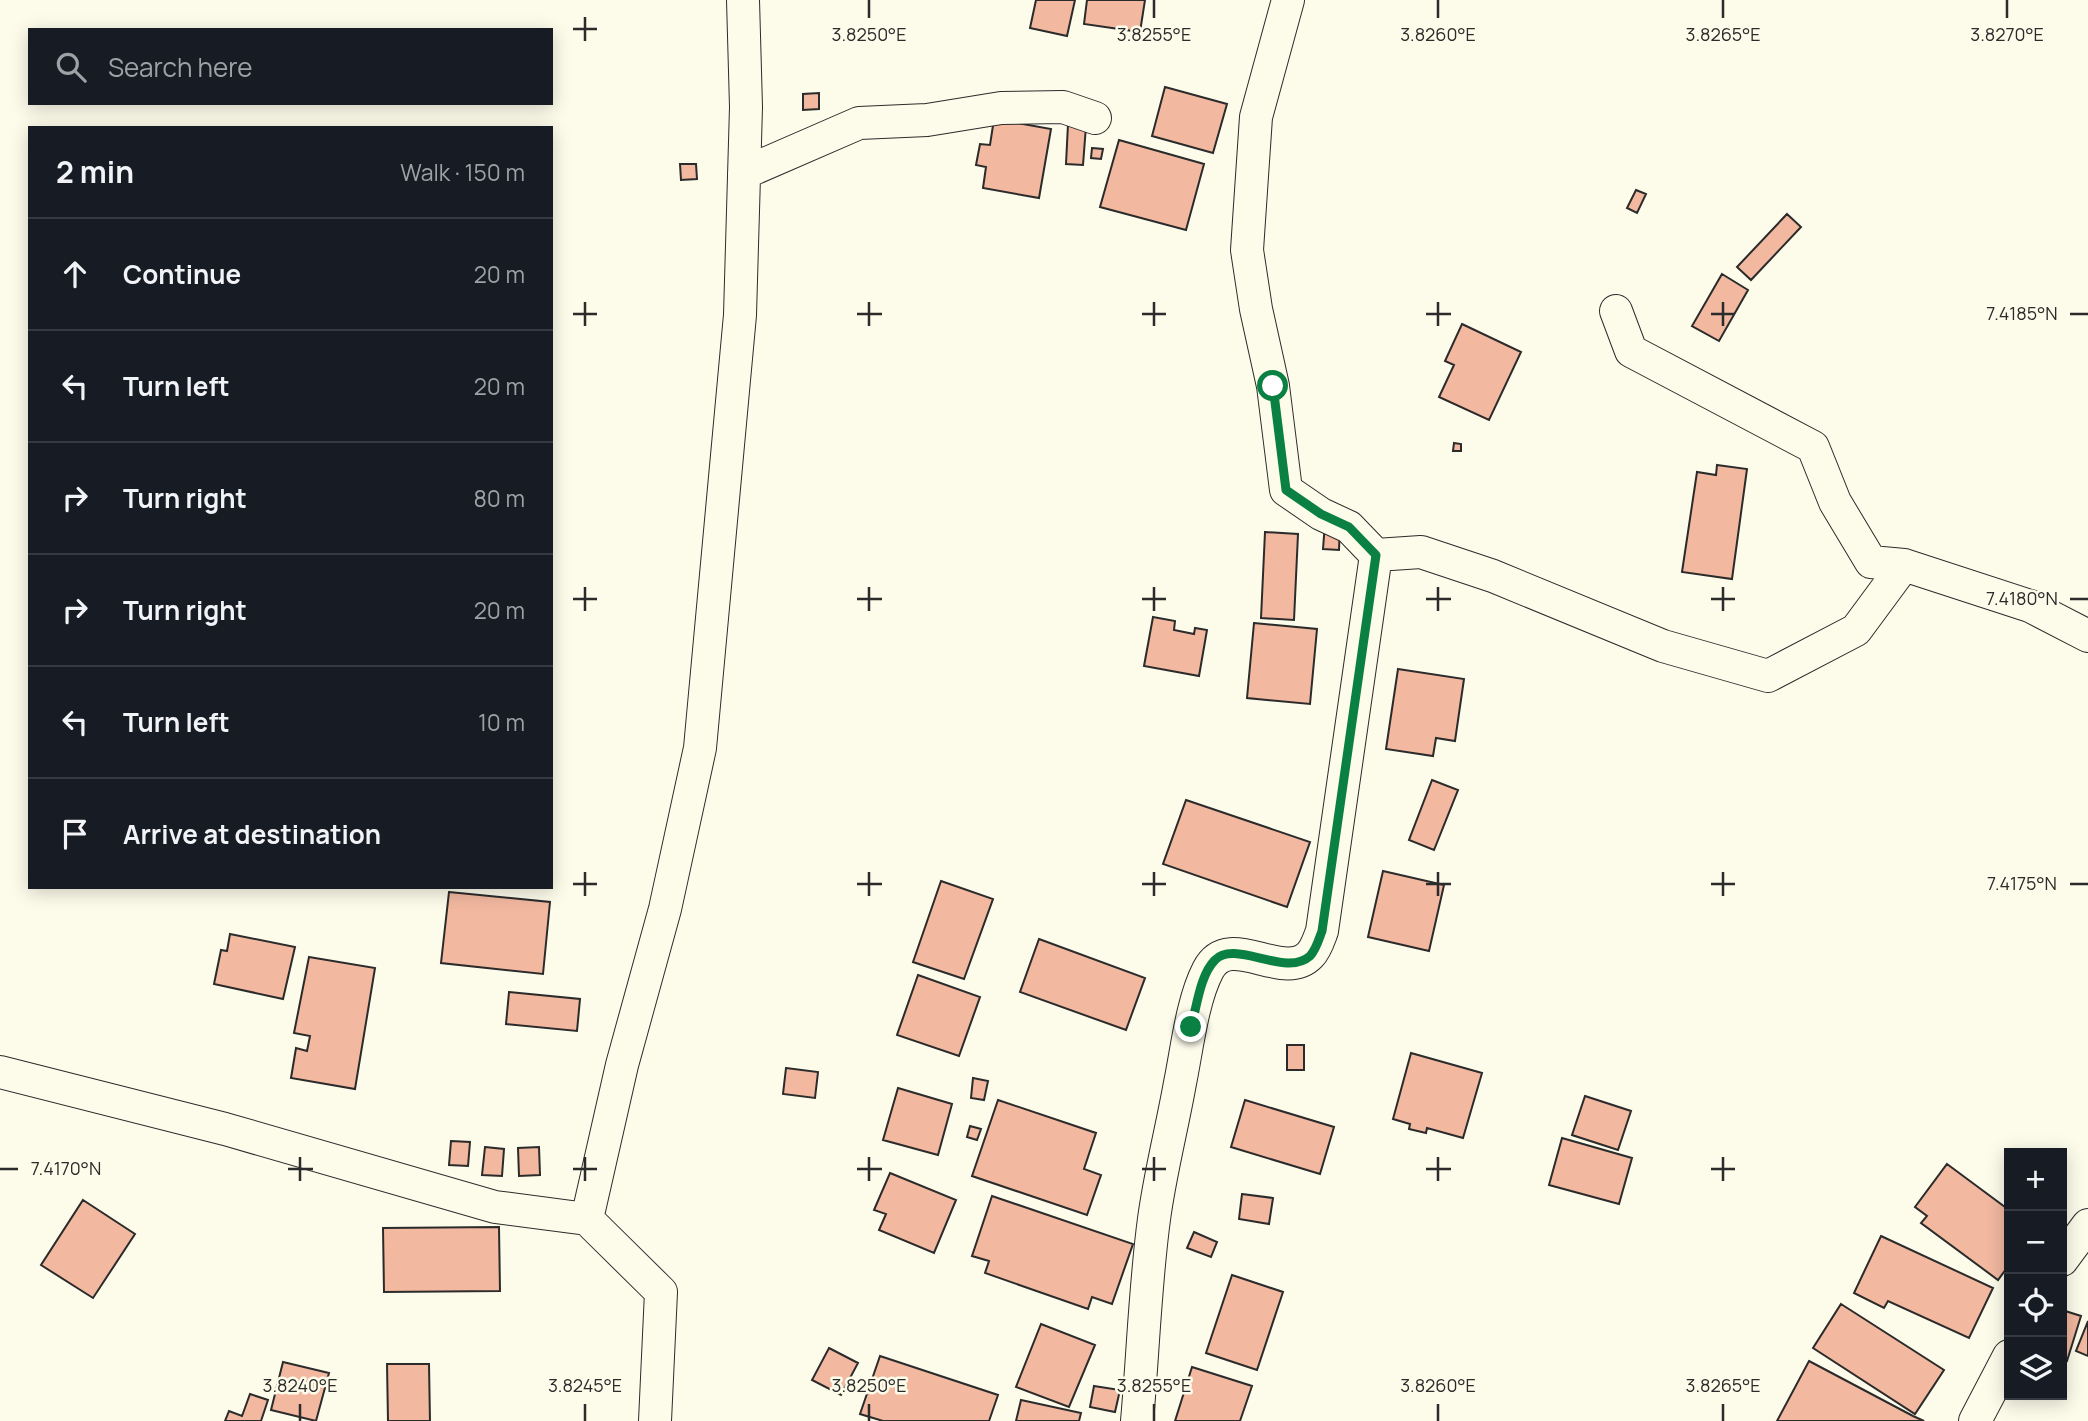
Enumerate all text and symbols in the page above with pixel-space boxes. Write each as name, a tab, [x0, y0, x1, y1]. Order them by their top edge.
text: 3.8250°E	[832, 22, 906, 46]
text: 3.8255°E	[1117, 22, 1191, 46]
text: 3.8260°E	[1400, 22, 1476, 46]
text: 3.8265°E	[1685, 22, 1761, 46]
text: 3.8270°E	[1970, 22, 2044, 46]
search box	[28, 28, 553, 105]
icon: search	[52, 48, 90, 86]
text: Search here	[108, 49, 253, 85]
text: 2 min	[56, 151, 134, 192]
text: Walk · 150 m	[400, 156, 525, 188]
icon: ahead	[56, 255, 94, 293]
text: Continue	[123, 256, 241, 292]
text: 20 m	[474, 258, 525, 290]
text: 7.4185°N	[1986, 301, 2058, 325]
icon: left	[56, 367, 94, 405]
text: Turn left	[123, 368, 230, 404]
text: 20 m	[474, 370, 525, 402]
route start	[1257, 370, 1288, 401]
icon: right	[56, 479, 94, 517]
text: Turn right	[123, 480, 247, 516]
text: 80 m	[474, 482, 525, 514]
text: 7.4180°N	[1986, 586, 2058, 610]
icon: right	[56, 591, 94, 629]
text: Turn right	[123, 592, 247, 628]
text: 20 m	[474, 594, 525, 626]
icon: left	[56, 703, 94, 741]
text: Turn left	[123, 704, 230, 740]
text: 10 m	[478, 706, 525, 738]
icon: arrive	[56, 815, 94, 853]
text: Arrive at destination	[123, 816, 381, 852]
text: 7.4175°N	[1987, 871, 2057, 895]
route end	[1175, 1011, 1206, 1042]
map controls	[2004, 1148, 2067, 1400]
button: +	[2004, 1148, 2067, 1211]
text: 7.4170°N	[31, 1156, 101, 1180]
button: −	[2004, 1211, 2067, 1274]
button: locate	[2004, 1274, 2067, 1337]
button: layers	[2004, 1337, 2067, 1400]
text: 3.8240°E	[263, 1373, 337, 1397]
text: 3.8245°E	[548, 1373, 622, 1397]
text: 3.8250°E	[832, 1373, 906, 1397]
text: 3.8255°E	[1117, 1373, 1191, 1397]
text: 3.8260°E	[1400, 1373, 1476, 1397]
text: 3.8265°E	[1685, 1373, 1761, 1397]

